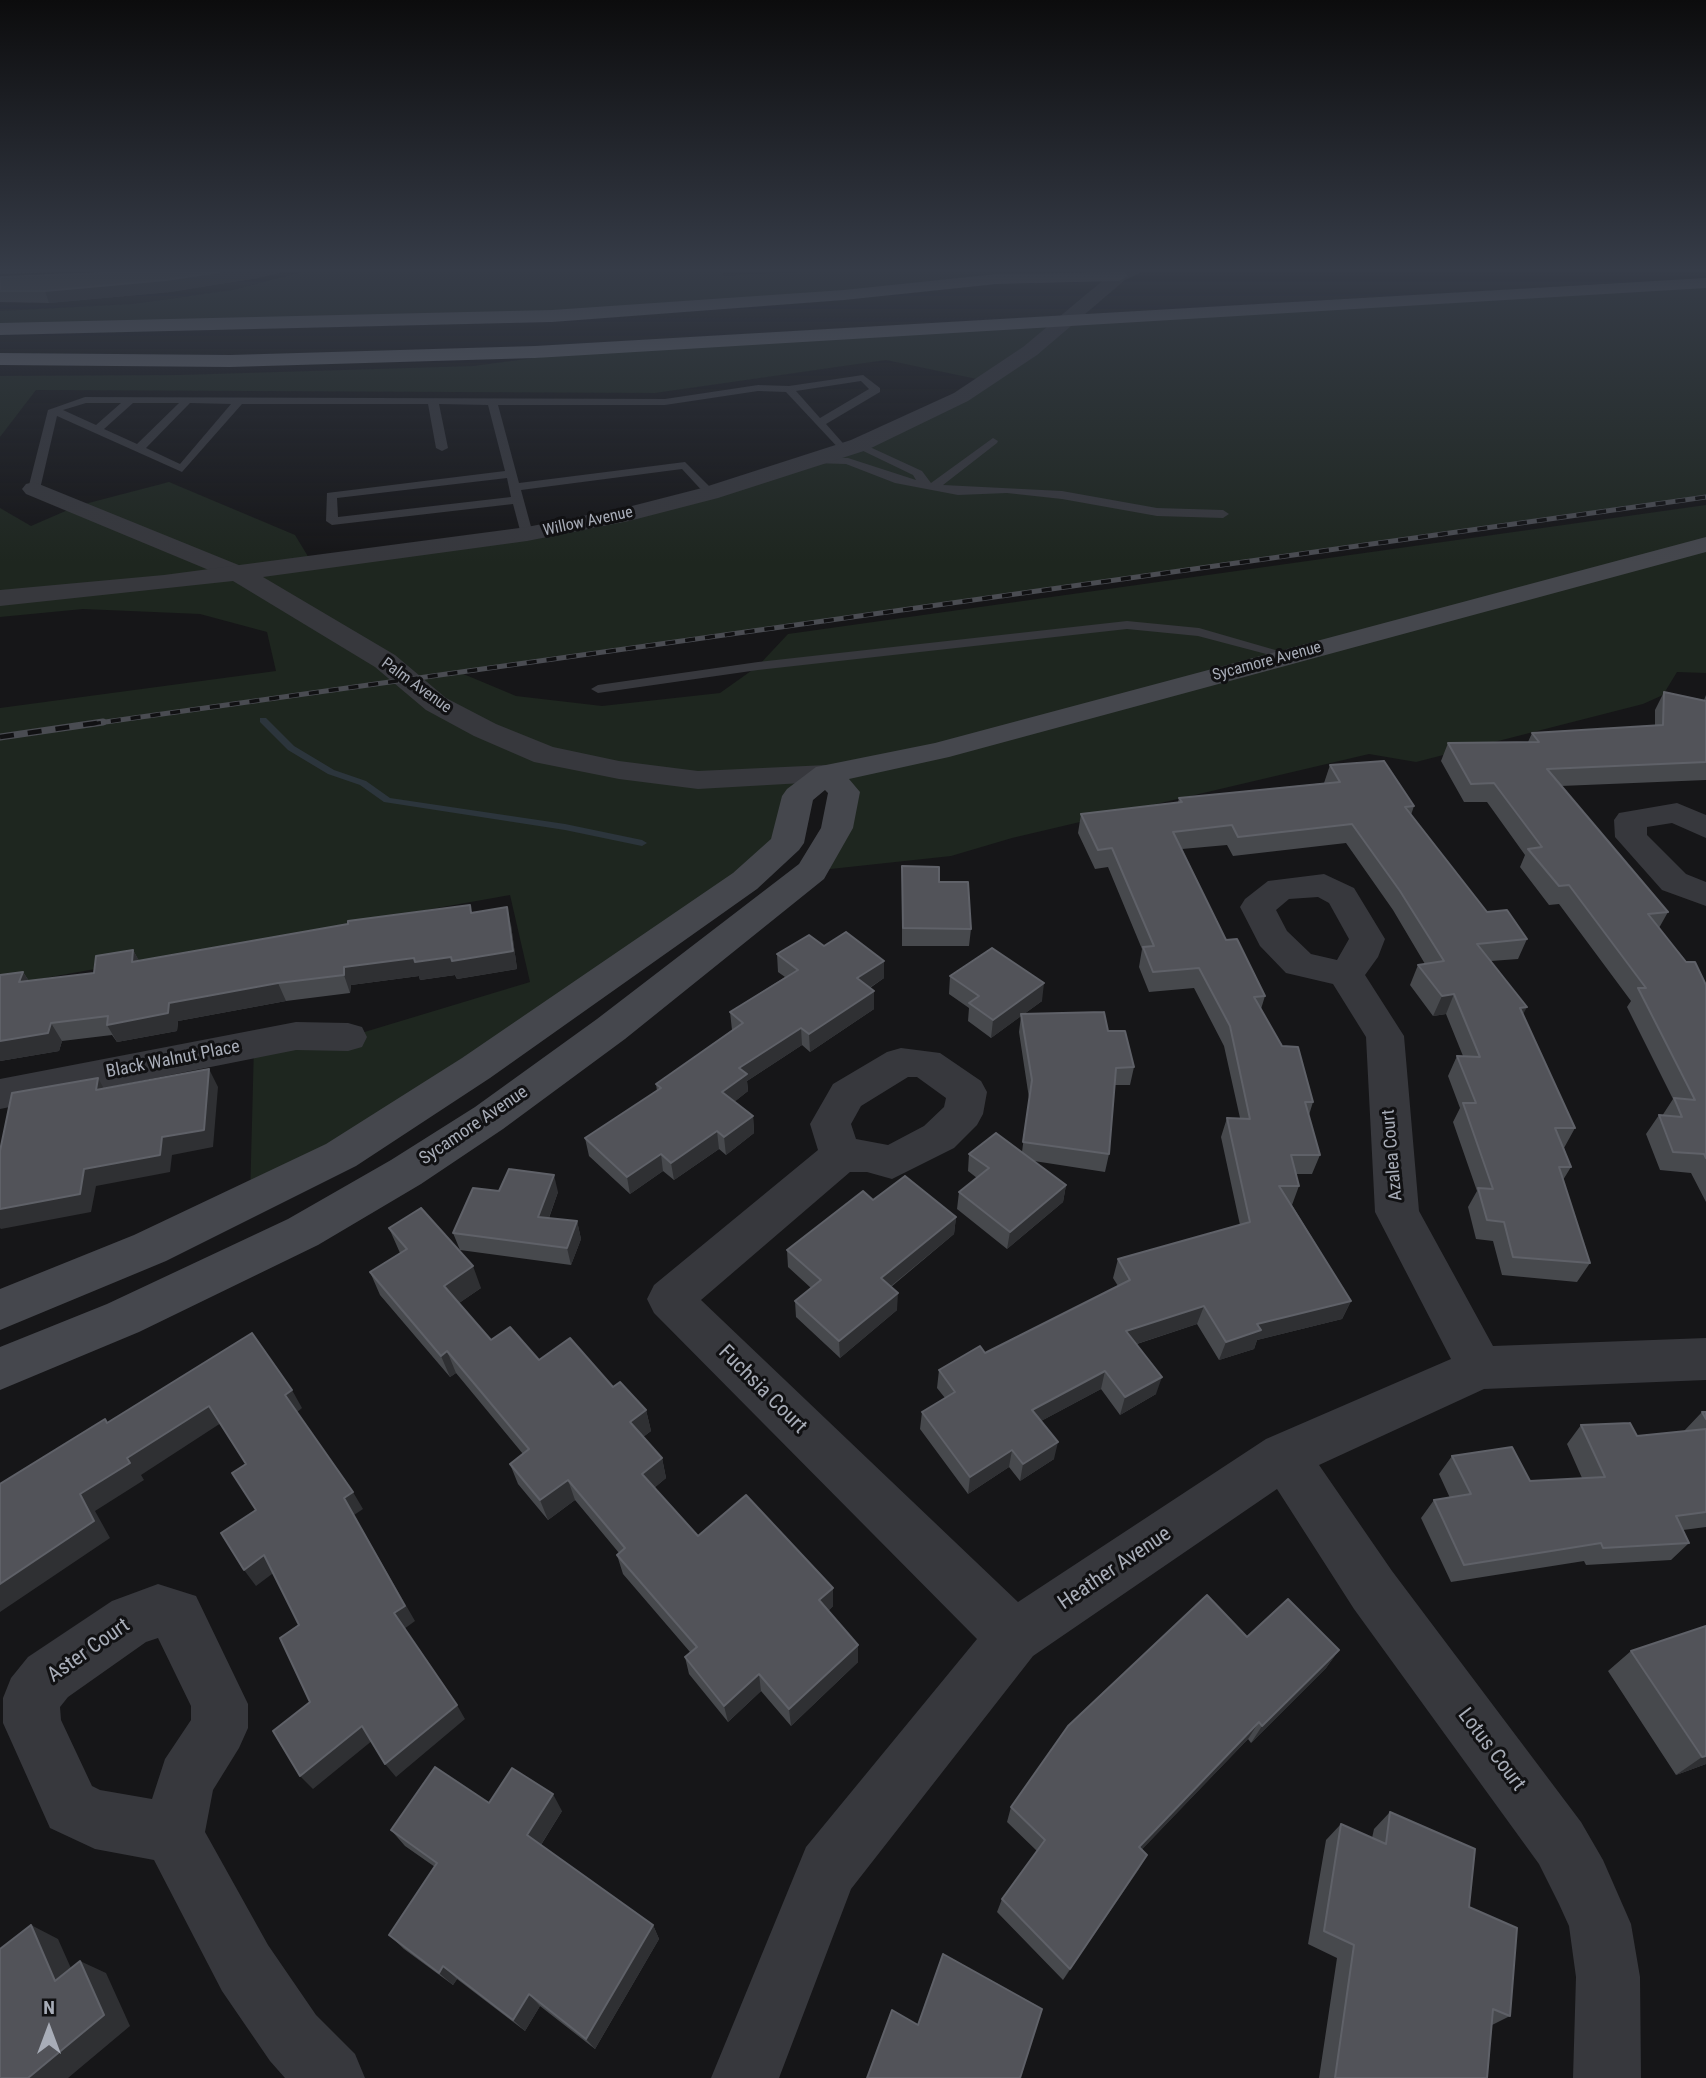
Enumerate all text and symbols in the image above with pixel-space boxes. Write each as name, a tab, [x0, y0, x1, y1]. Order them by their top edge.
street label: Willow Avenue	[541, 503, 635, 541]
street label: Sycamore Avenue	[1210, 638, 1324, 686]
street label: Palm Avenue	[377, 654, 455, 718]
street label: Black Walnut Place	[104, 1036, 242, 1084]
street label: Sycamore Avenue	[416, 1082, 532, 1170]
street label: Azalea Court	[1378, 1108, 1408, 1202]
street label: Fuchsia Court	[712, 1340, 812, 1440]
street label: Heather Avenue	[1054, 1522, 1176, 1616]
street label: Aster Court	[43, 1614, 135, 1688]
street label: Lotus Court	[1452, 1704, 1530, 1796]
north arrow	[14, 1994, 84, 2064]
text: N	[43, 1996, 55, 2019]

